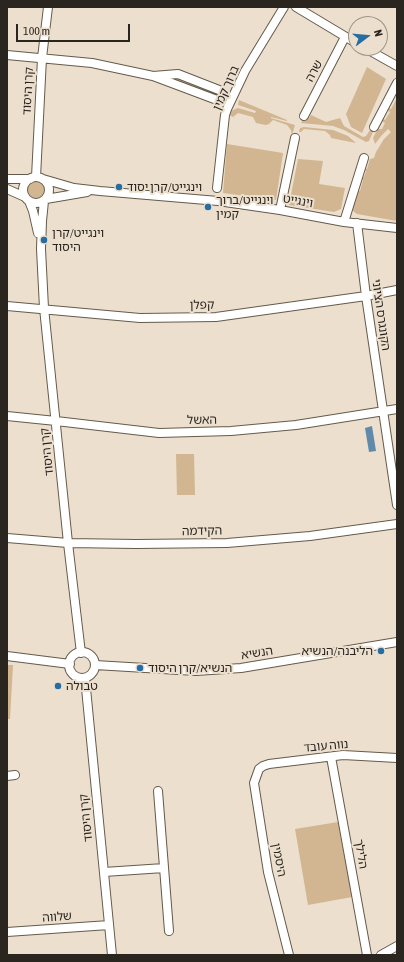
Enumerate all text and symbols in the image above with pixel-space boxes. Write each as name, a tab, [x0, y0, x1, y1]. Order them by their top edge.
scale bar	[18, 16, 132, 42]
north arrow	[348, 16, 388, 56]
text: 100 m	[23, 24, 50, 38]
text: N	[372, 28, 385, 38]
street label: שרה	[302, 58, 326, 84]
street label: ברוך קמין	[210, 63, 242, 113]
street label: קרן היסוד	[20, 67, 36, 115]
place label: וינגייט/קרן יסוד	[127, 180, 202, 194]
marker: וינגייט/קרן יסוד	[114, 182, 124, 192]
street label: וינגייט	[282, 191, 314, 211]
place label: וינגייט/ברוך קמין	[216, 193, 273, 221]
marker: וינגייט/ברוך קמין	[203, 202, 213, 212]
place label: וינגייט/קרן היסוד	[52, 226, 104, 254]
marker: וינגייט/קרן היסוד	[39, 235, 49, 245]
street label: הקונגרס הציוני	[369, 278, 393, 352]
street label: קפלן	[189, 298, 215, 312]
street label: האשל	[187, 413, 217, 427]
street label: קרן היסוד	[37, 427, 57, 477]
street label: הקידמה	[182, 523, 222, 539]
street label: הנשיא	[240, 643, 274, 663]
place label: הליבנה/הנשיא	[301, 644, 373, 658]
marker: הליבנה/הנשיא	[376, 646, 386, 656]
place label: הנשיא/קרן היסוד	[148, 661, 232, 675]
marker: הנשיא/קרן היסוד	[135, 663, 145, 673]
place label: טבולה	[66, 679, 98, 693]
marker: טבולה	[53, 681, 63, 691]
street label: נווה עובד	[303, 737, 349, 755]
street label: קרן היסוד	[76, 793, 96, 843]
street label: הלילך	[351, 838, 371, 870]
street label: היסמין	[269, 842, 289, 878]
street label: שלווה	[42, 909, 72, 925]

